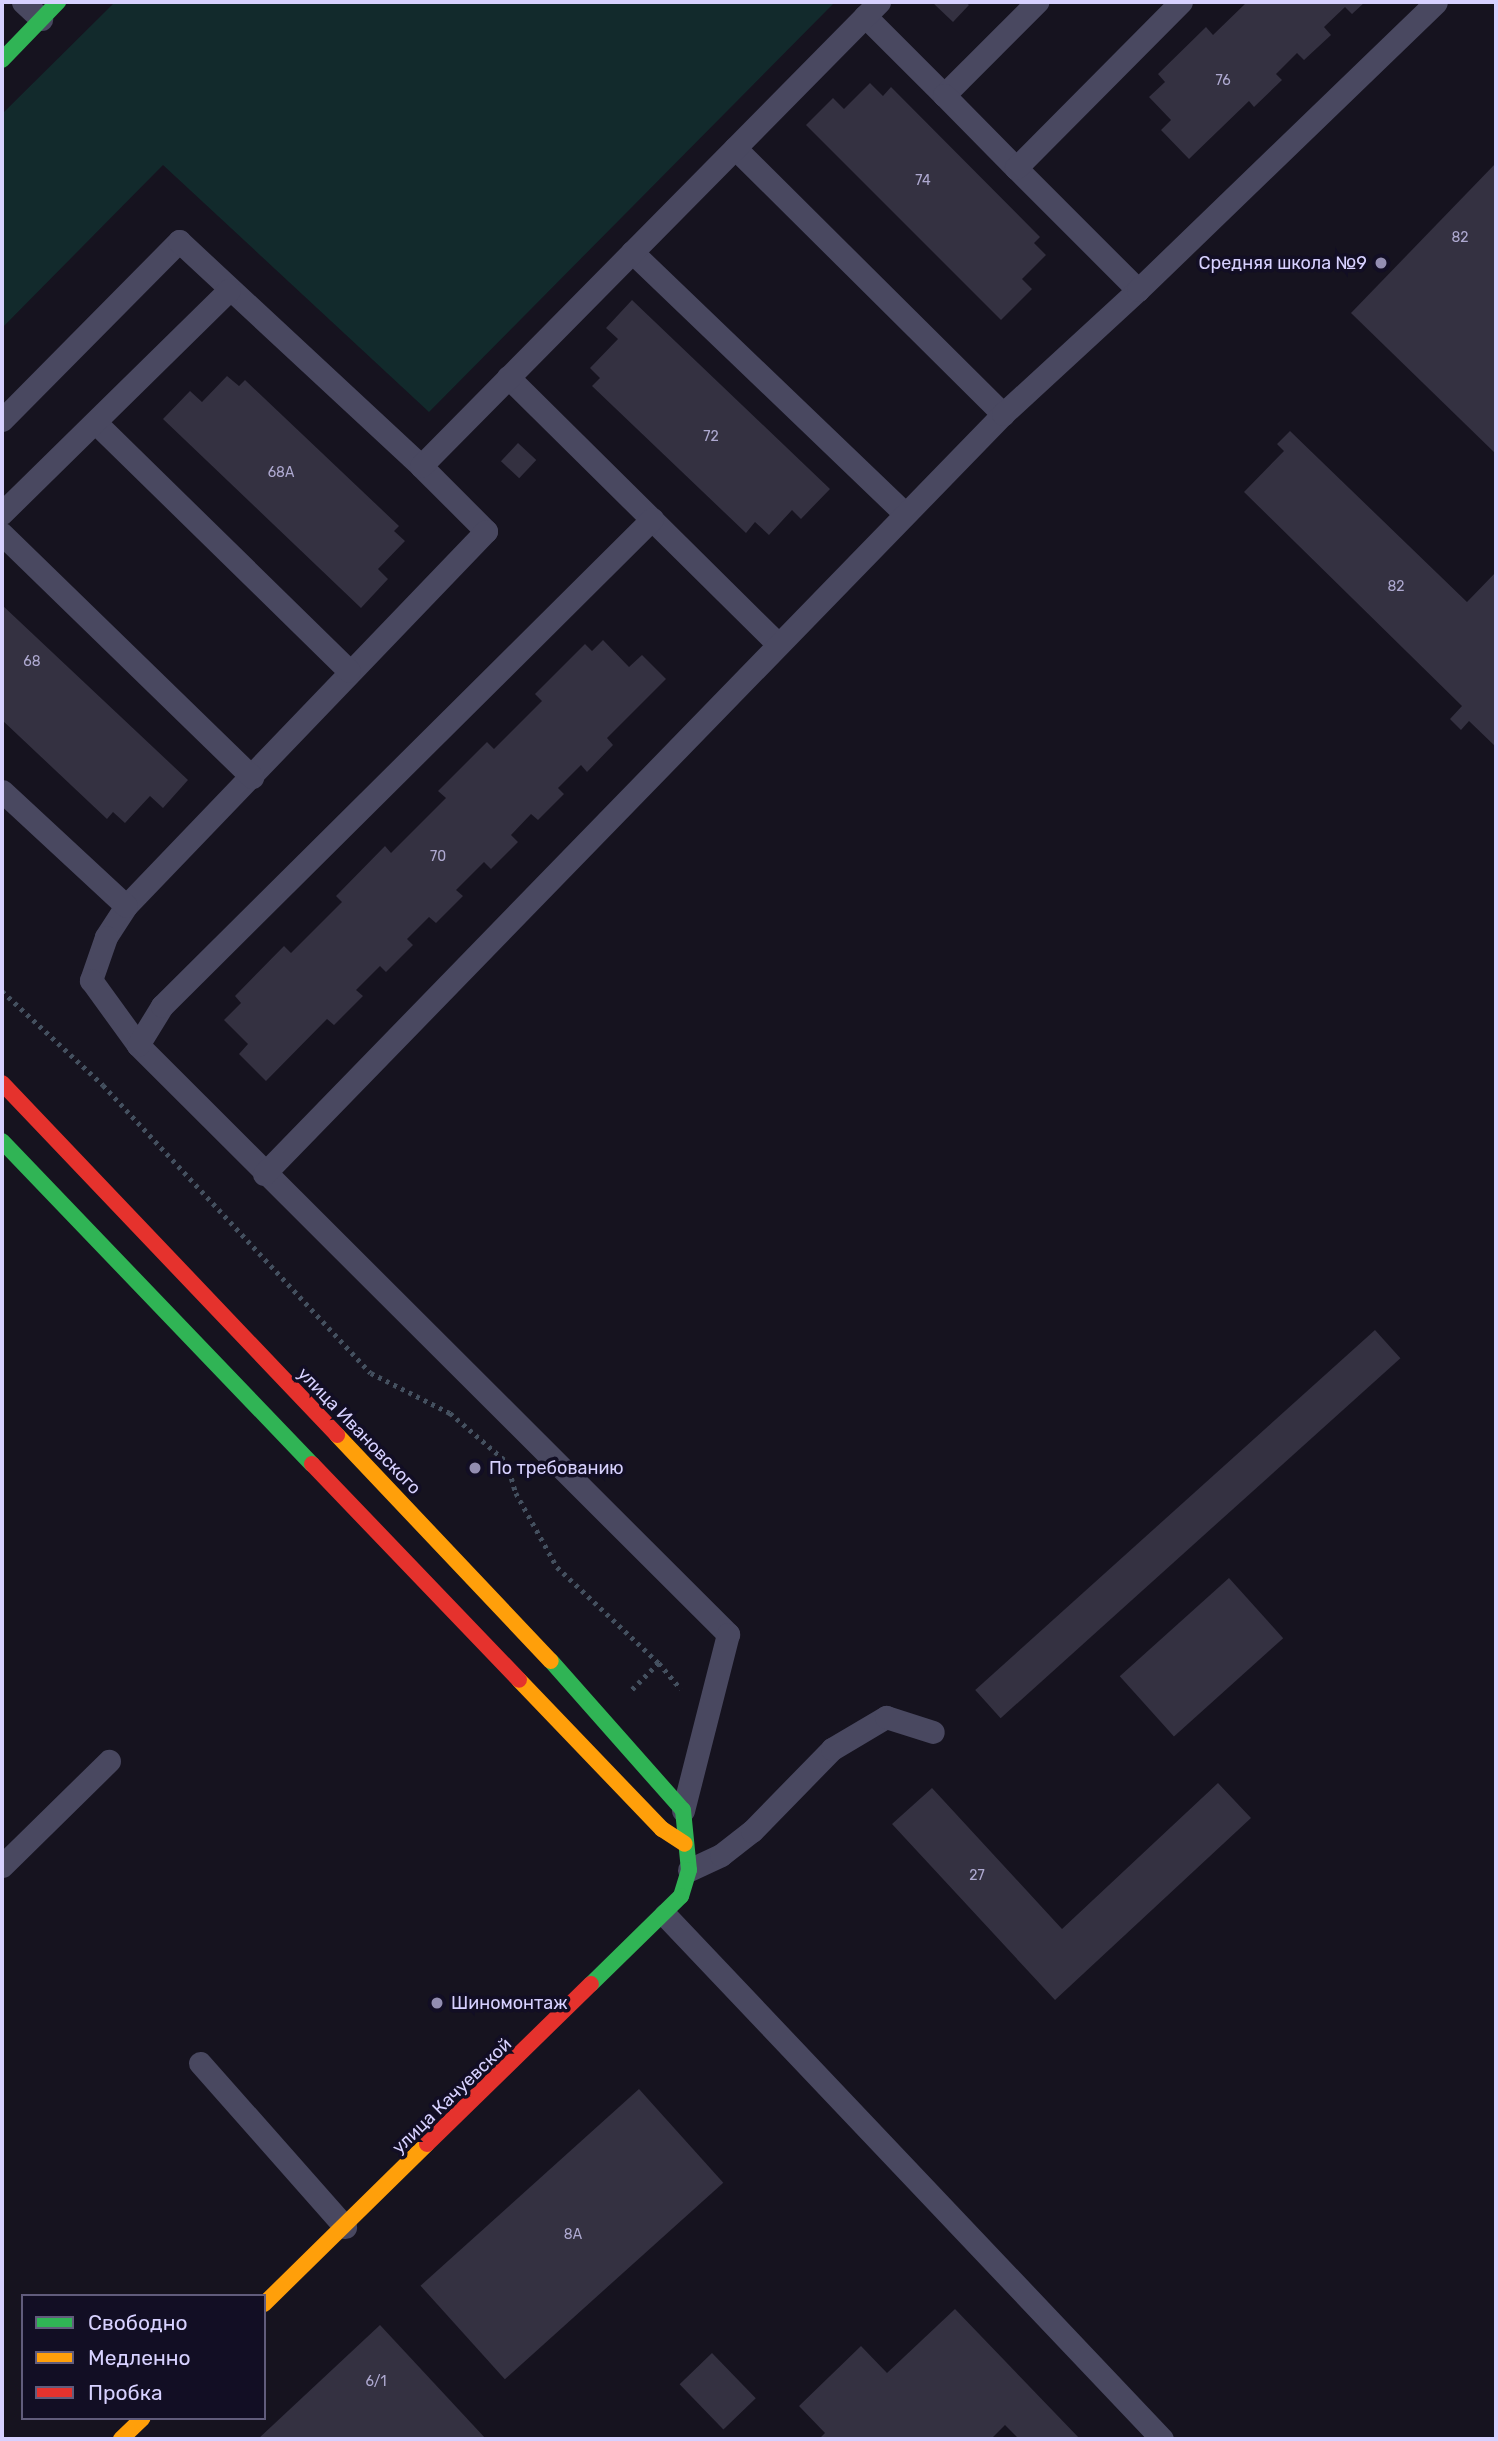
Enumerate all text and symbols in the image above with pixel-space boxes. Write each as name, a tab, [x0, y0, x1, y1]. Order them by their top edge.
house number: 76	[1215, 73, 1231, 89]
house number: 74	[915, 173, 931, 189]
house number: 82	[1451, 230, 1469, 246]
place label: Средняя школа №9	[1199, 252, 1367, 274]
marker: Средняя школа №9	[1373, 255, 1389, 271]
house number: 72	[703, 429, 719, 445]
house number: 68А	[268, 465, 294, 481]
house number: 82	[1387, 579, 1405, 595]
house number: 68	[23, 654, 41, 670]
house number: 70	[430, 849, 446, 865]
street label: улица Ивановского	[293, 1363, 425, 1499]
place label: По требованию	[489, 1457, 624, 1479]
marker: По требованию	[467, 1460, 483, 1476]
house number: 27	[969, 1868, 985, 1884]
place label: Шиномонтаж	[451, 1992, 568, 2014]
marker: Шиномонтаж	[429, 1995, 445, 2011]
street label: улица Качуевской	[388, 2033, 516, 2159]
house number: 8А	[564, 2227, 582, 2243]
legend	[21, 2294, 266, 2420]
text: Свободно	[88, 2310, 188, 2335]
text: Медленно	[88, 2345, 191, 2370]
house number: 6/1	[365, 2374, 387, 2390]
text: Пробка	[88, 2380, 163, 2405]

